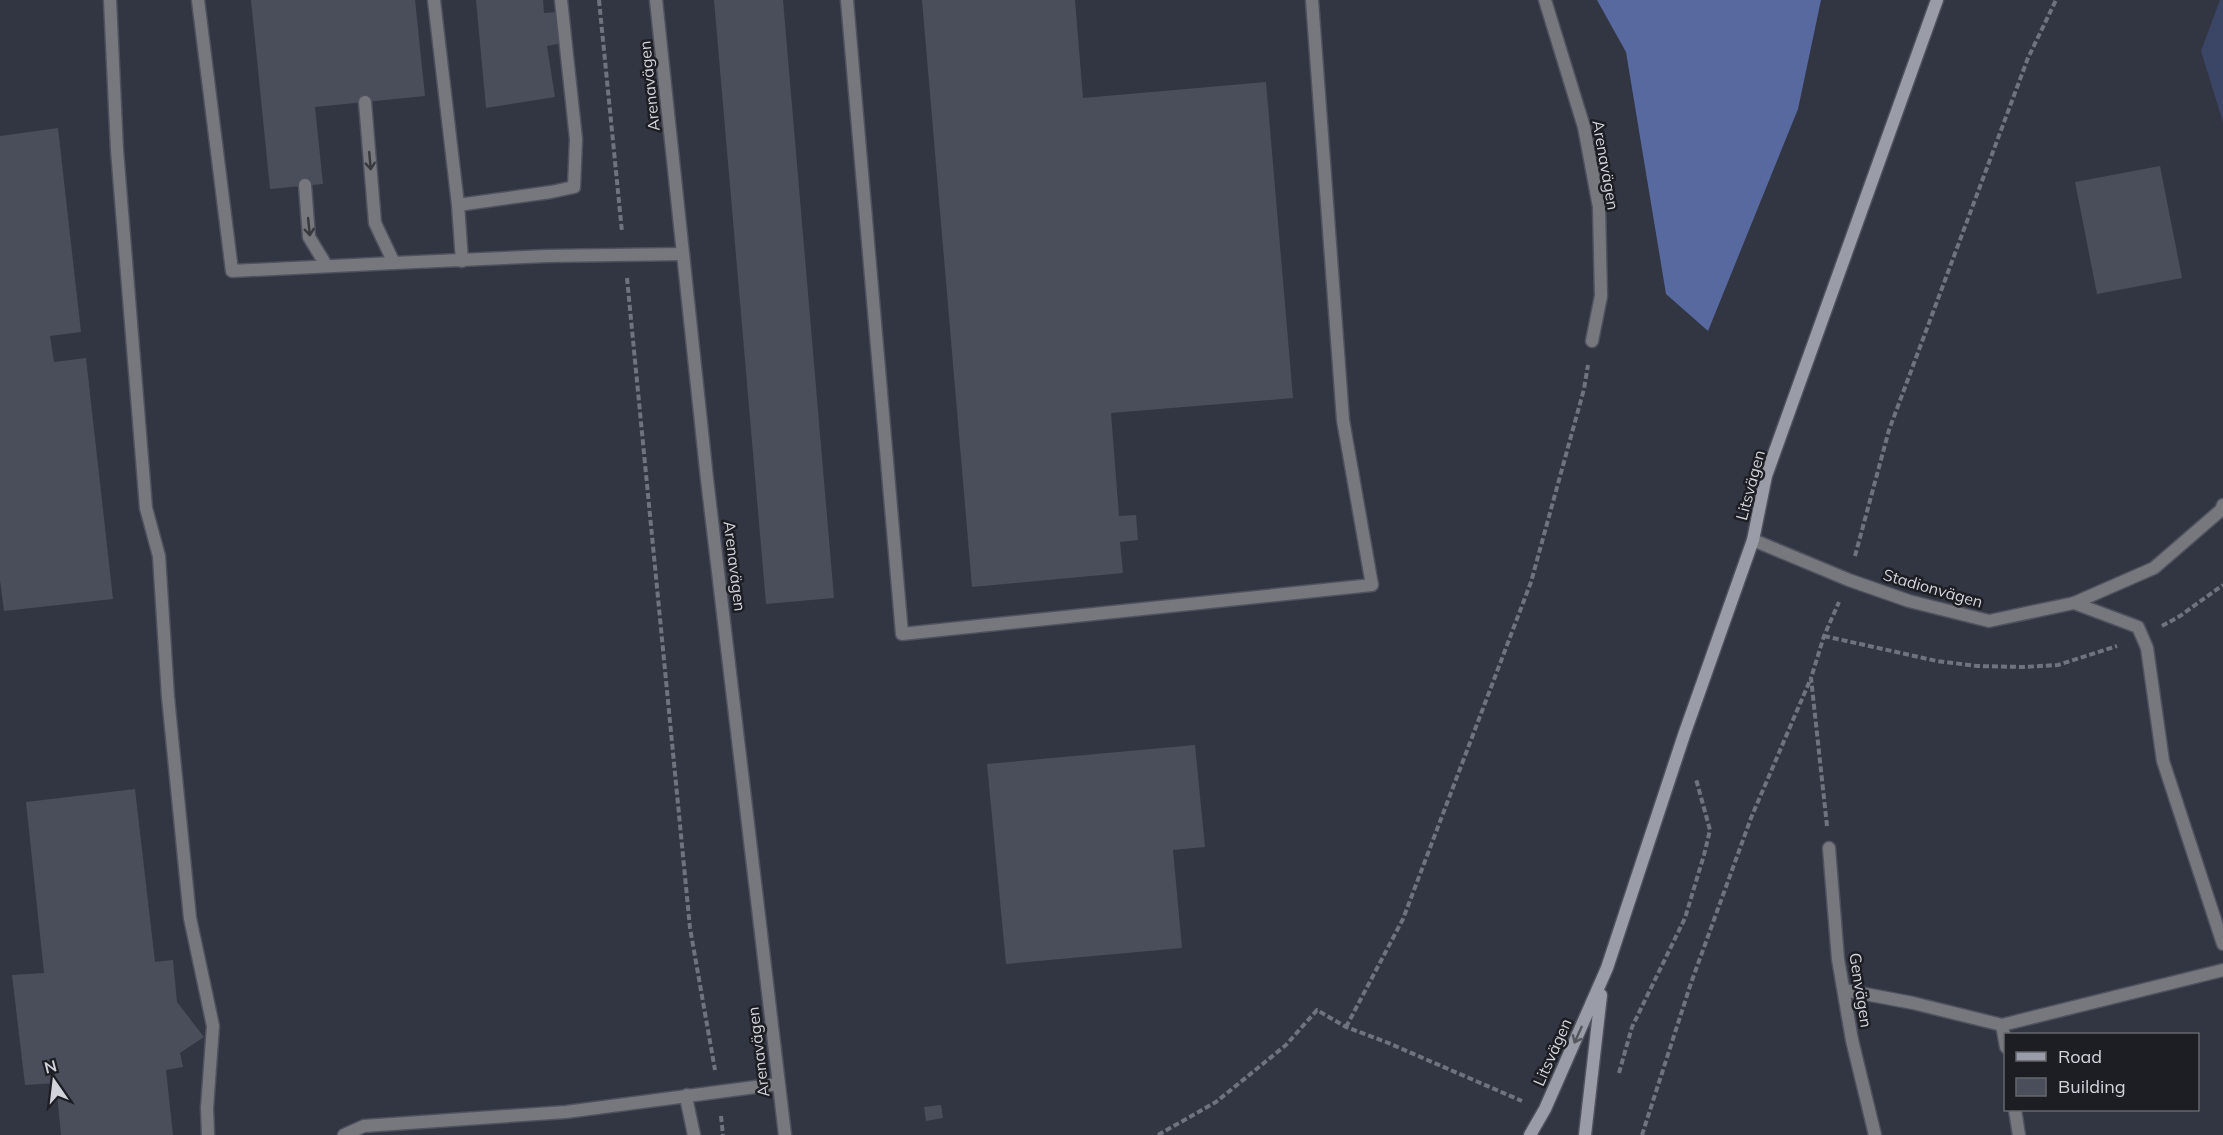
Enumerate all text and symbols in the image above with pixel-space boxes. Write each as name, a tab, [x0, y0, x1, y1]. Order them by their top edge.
street label: Arenavägen	[634, 40, 664, 132]
street label: Arenavägen	[1588, 119, 1624, 211]
one-way arrow	[365, 150, 376, 170]
one-way arrow	[304, 217, 315, 237]
street label: Litsvägen	[1731, 448, 1769, 522]
street label: Arenavägen	[720, 520, 750, 612]
street label: Stadionvägen	[1881, 564, 1985, 612]
street label: Genvägen	[1845, 951, 1877, 1029]
street label: Arenavägen	[743, 1006, 773, 1098]
street label: Litsvägen	[1528, 1015, 1576, 1089]
one-way arrow	[1572, 1025, 1583, 1044]
legend	[2004, 1033, 2199, 1111]
text: Road	[2058, 1045, 2102, 1068]
north arrow	[24, 1051, 84, 1111]
text: N	[42, 1055, 59, 1078]
text: Building	[2058, 1075, 2126, 1098]

